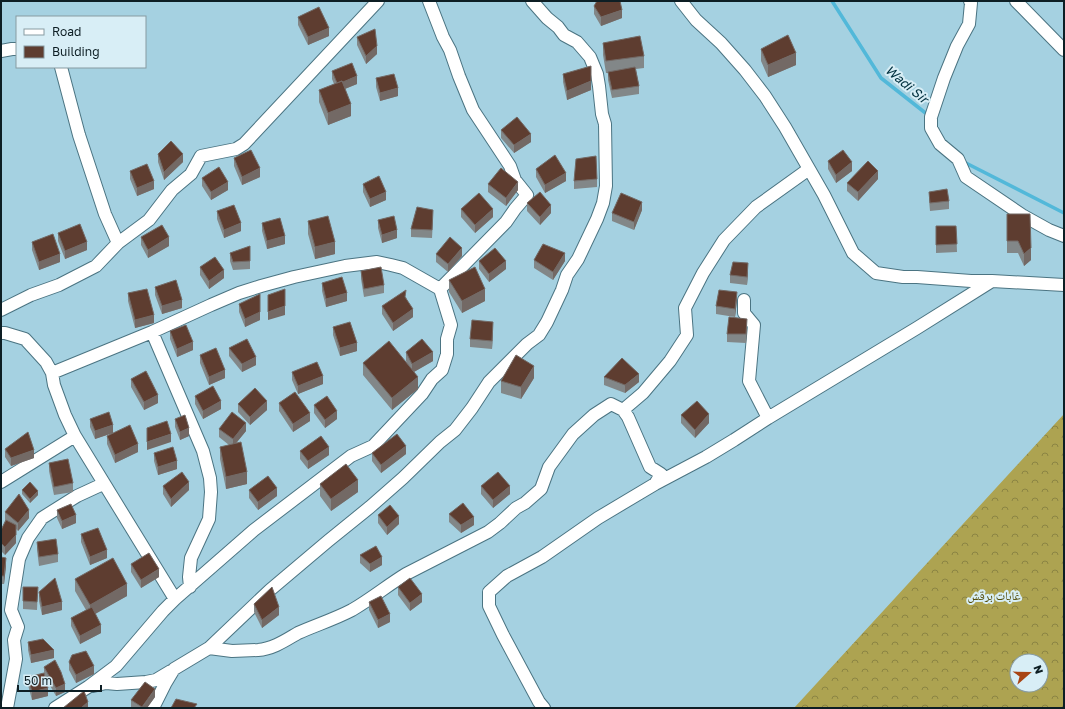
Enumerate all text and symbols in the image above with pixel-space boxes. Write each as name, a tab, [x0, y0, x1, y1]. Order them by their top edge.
legend	[16, 16, 146, 68]
text: Road	[52, 24, 81, 39]
text: Building	[52, 44, 100, 59]
water label: Wadi Sir	[882, 62, 933, 108]
park label: غابات برقش	[967, 588, 1021, 603]
north arrow	[1009, 653, 1049, 693]
text: N	[1031, 663, 1046, 676]
scale bar	[18, 667, 101, 693]
text: 50 m	[24, 673, 52, 688]

